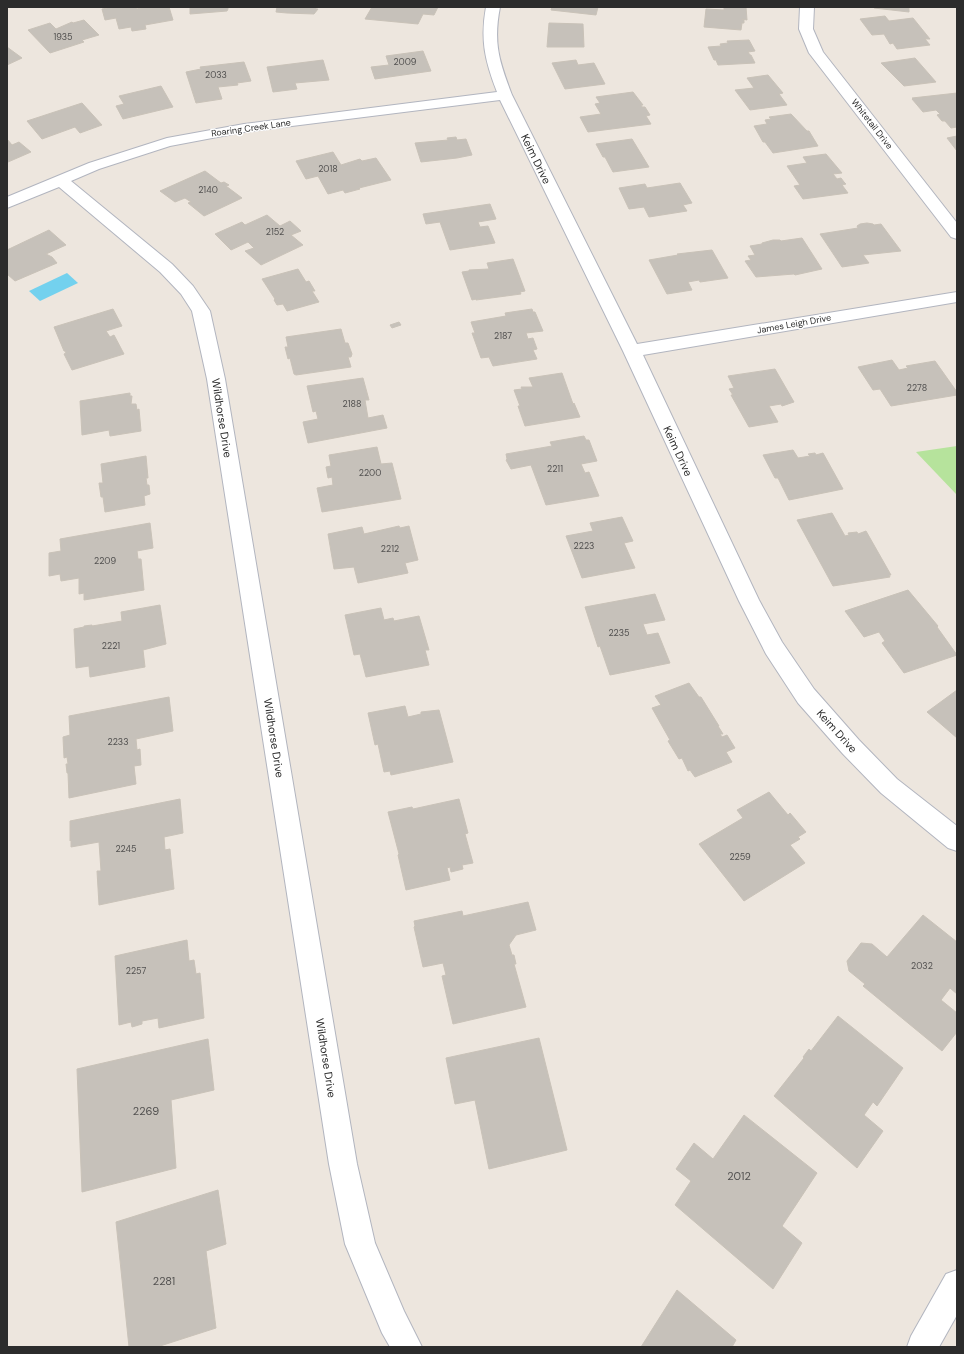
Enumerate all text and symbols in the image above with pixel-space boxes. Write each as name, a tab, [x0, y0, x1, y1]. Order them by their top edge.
house number: 1935	[53, 31, 73, 43]
house number: 2009	[393, 56, 417, 68]
house number: 2033	[205, 69, 227, 81]
street label: Whitetail Drive	[849, 96, 895, 152]
street label: Roaring Creek Lane	[211, 116, 291, 140]
street label: Keim Drive	[518, 132, 554, 186]
house number: 2018	[318, 163, 338, 175]
house number: 2140	[198, 184, 218, 196]
house number: 2152	[266, 226, 284, 238]
street label: James Leigh Drive	[756, 312, 832, 336]
house number: 2187	[494, 330, 512, 342]
street label: Wildhorse Drive	[209, 377, 235, 459]
house number: 2278	[907, 382, 927, 394]
house number: 2188	[343, 398, 361, 410]
street label: Keim Drive	[660, 424, 696, 478]
house number: 2211	[547, 463, 563, 475]
house number: 2200	[359, 467, 381, 479]
house number: 2223	[574, 540, 594, 552]
house number: 2212	[381, 543, 399, 555]
house number: 2209	[94, 555, 116, 567]
house number: 2235	[608, 627, 630, 639]
house number: 2221	[102, 640, 120, 652]
street label: Wildhorse Drive	[261, 697, 287, 779]
street label: Keim Drive	[814, 706, 860, 756]
house number: 2233	[107, 736, 129, 748]
house number: 2245	[115, 843, 137, 855]
house number: 2259	[729, 851, 751, 863]
house number: 2032	[911, 960, 933, 972]
house number: 2257	[126, 965, 146, 977]
street label: Wildhorse Drive	[313, 1017, 339, 1099]
house number: 2269	[133, 1104, 159, 1118]
house number: 2012	[727, 1169, 751, 1183]
house number: 2281	[153, 1274, 175, 1288]

